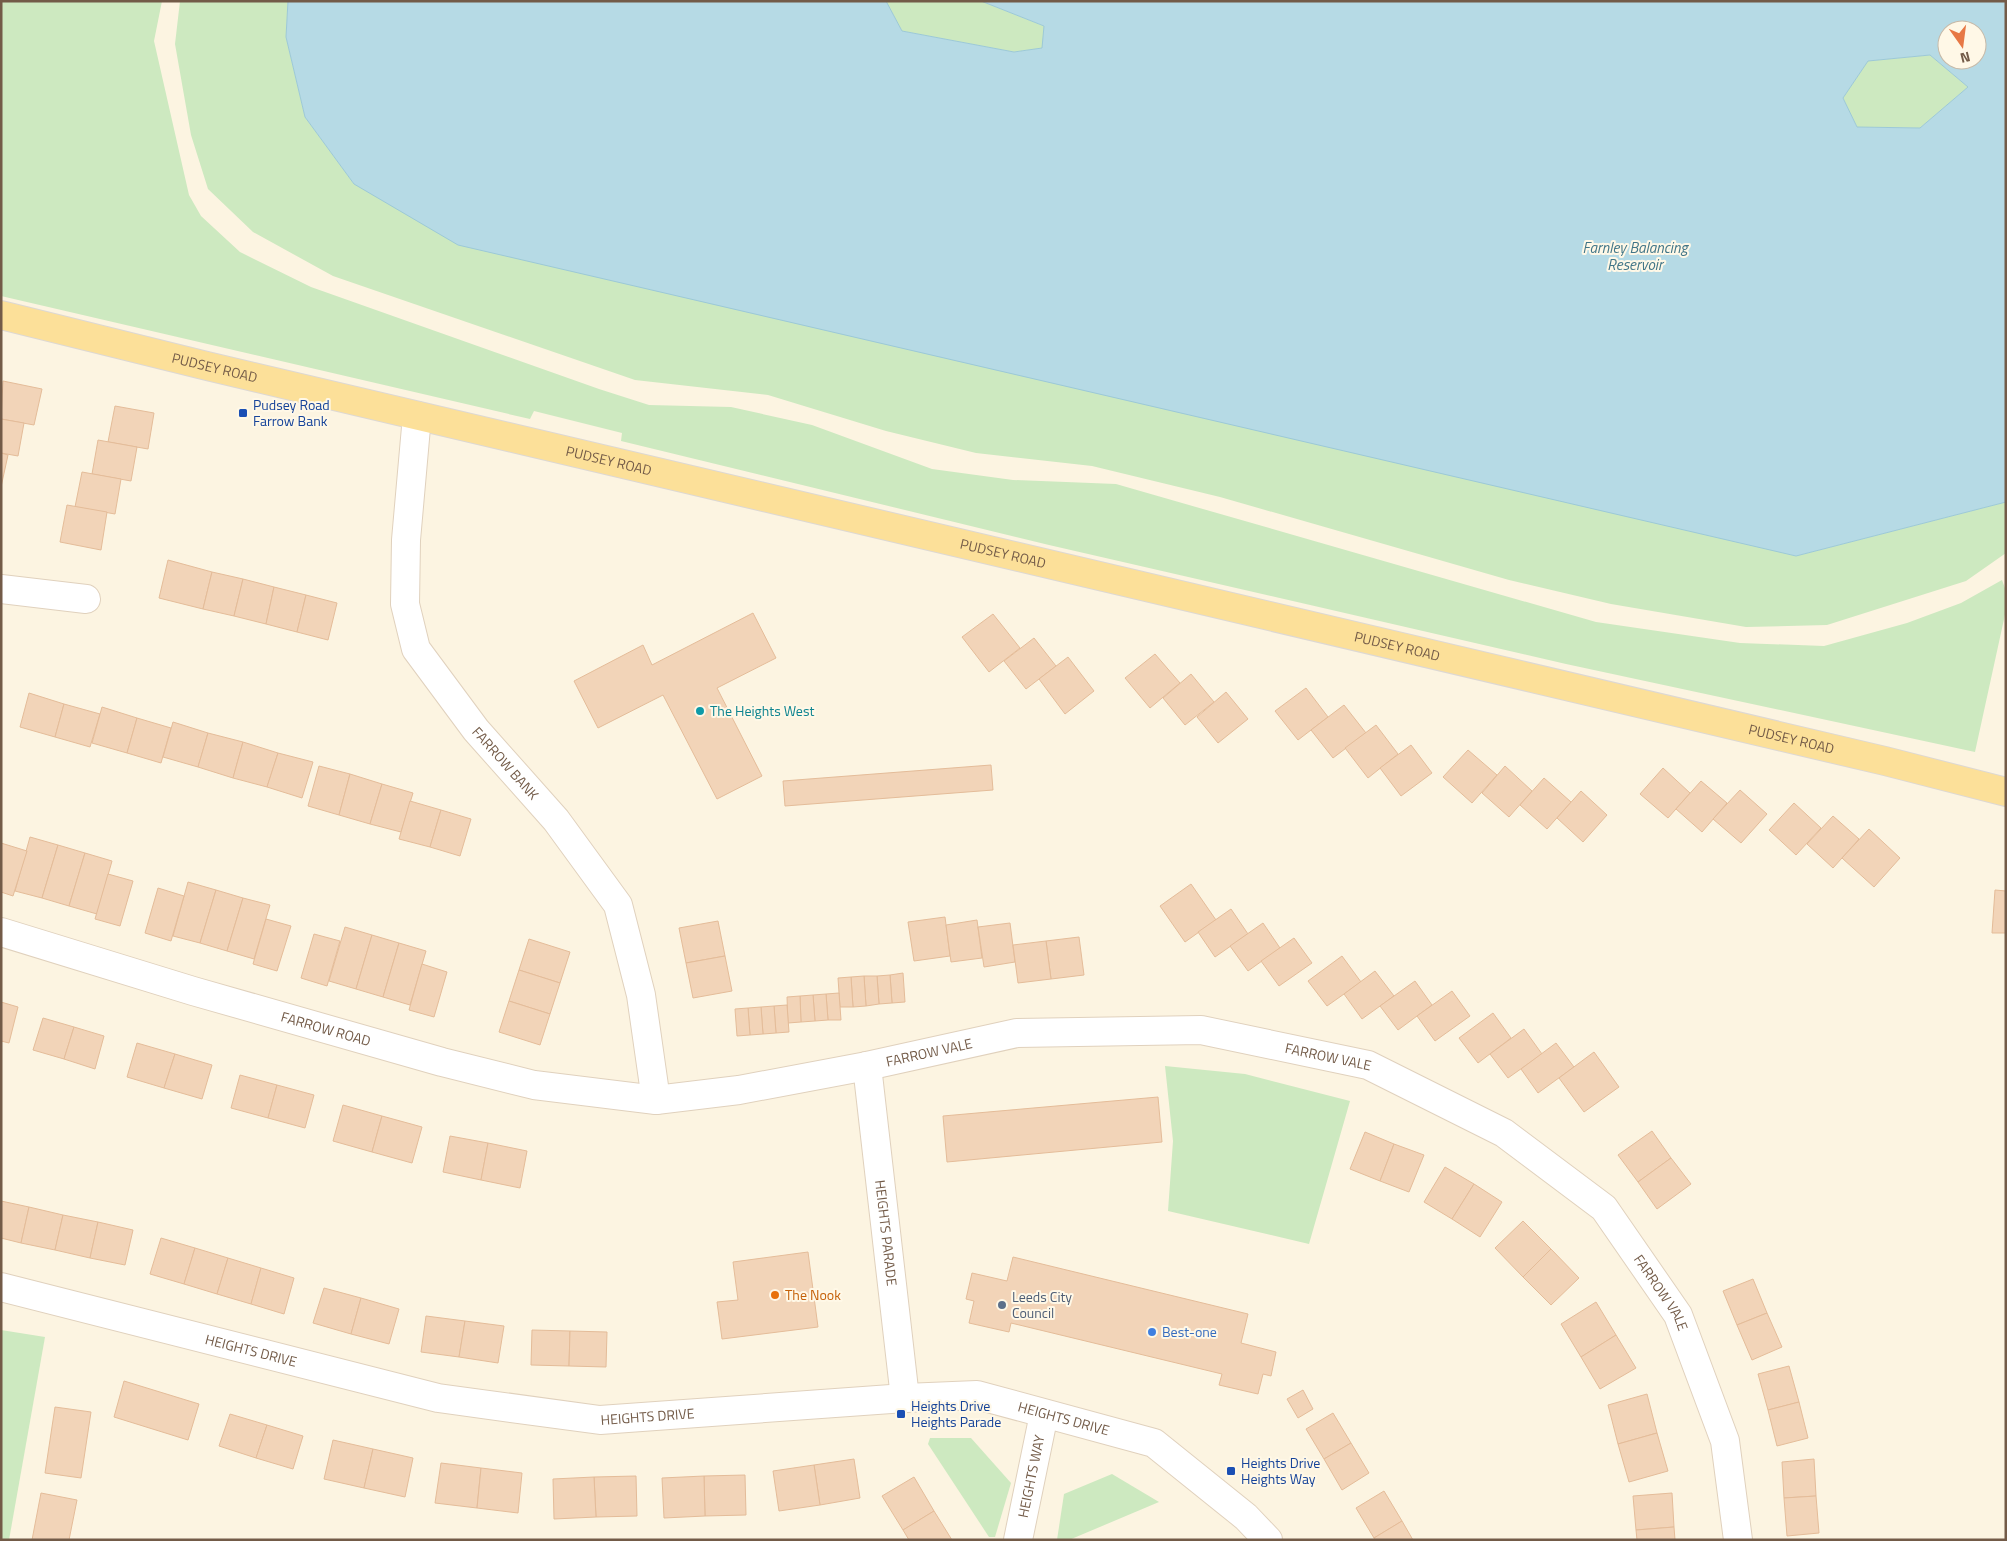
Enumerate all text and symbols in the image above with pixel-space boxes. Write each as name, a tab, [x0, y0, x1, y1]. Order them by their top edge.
north arrow	[1937, 20, 1987, 70]
text: N	[1958, 47, 1973, 69]
water label: Farnley Balancing Reservoir	[1583, 236, 1689, 276]
street label: PUDSEY ROAD	[170, 347, 260, 388]
place label: Pudsey Road Farrow Bank	[253, 394, 330, 431]
marker: Pudsey Road Farrow Bank	[237, 407, 249, 419]
street label: PUDSEY ROAD	[564, 440, 654, 480]
street label: PUDSEY ROAD	[958, 533, 1048, 573]
street label: PUDSEY ROAD	[1352, 625, 1442, 666]
place label: The Heights West	[710, 700, 814, 721]
marker: The Heights West	[694, 705, 706, 717]
street label: PUDSEY ROAD	[1747, 718, 1837, 759]
street label: FARROW BANK	[468, 722, 544, 804]
street label: FARROW ROAD	[279, 1006, 373, 1051]
street label: FARROW VALE	[884, 1032, 974, 1072]
street label: FARROW VALE	[1283, 1037, 1374, 1076]
street label: HEIGHTS PARADE	[870, 1179, 903, 1287]
street label: FARROW VALE	[1629, 1250, 1694, 1334]
place label: The Nook	[785, 1284, 841, 1305]
place label: Leeds City Council	[1012, 1286, 1072, 1323]
marker: The Nook	[769, 1289, 781, 1301]
marker: Leeds City Council	[996, 1299, 1008, 1311]
place label: Best-one	[1162, 1321, 1217, 1342]
marker: Best-one	[1146, 1326, 1158, 1338]
street label: HEIGHTS DRIVE	[203, 1328, 299, 1372]
place label: Heights Drive Heights Parade	[911, 1395, 1001, 1432]
street label: HEIGHTS DRIVE	[1016, 1396, 1112, 1440]
street label: HEIGHTS DRIVE	[600, 1402, 695, 1430]
marker: Heights Drive Heights Parade	[895, 1408, 907, 1420]
street label: HEIGHTS WAY	[1012, 1432, 1050, 1520]
place label: Heights Drive Heights Way	[1241, 1452, 1320, 1489]
marker: Heights Drive Heights Way	[1225, 1465, 1237, 1477]

